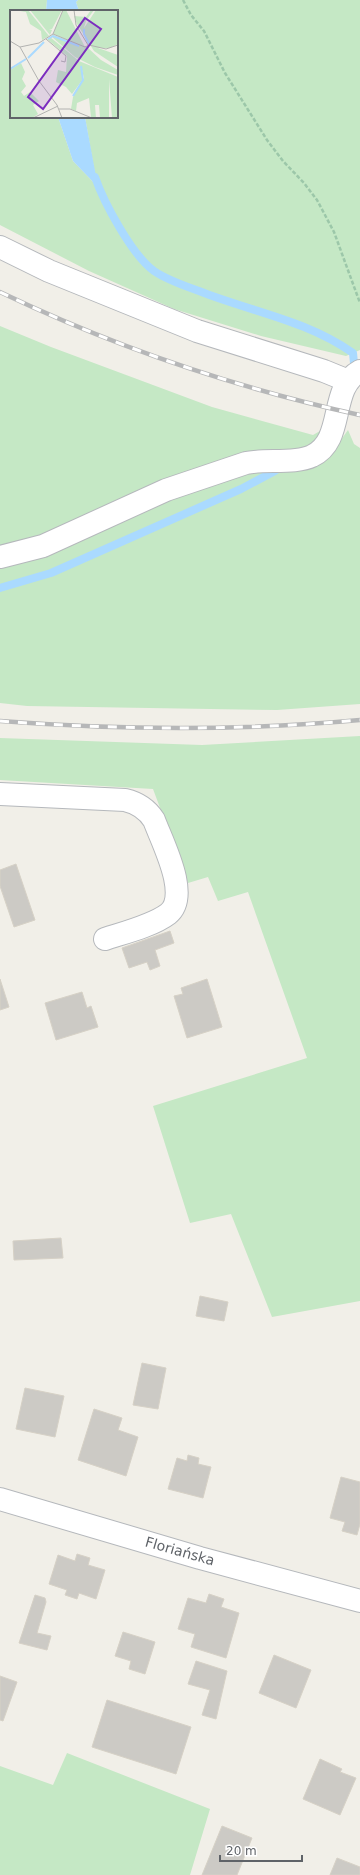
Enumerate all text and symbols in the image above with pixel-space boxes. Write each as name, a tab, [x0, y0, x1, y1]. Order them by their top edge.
inset map	[10, 10, 118, 118]
street label: Floriańska	[144, 1533, 216, 1569]
scale bar	[220, 1837, 302, 1863]
text: 20 m	[226, 1844, 257, 1858]

